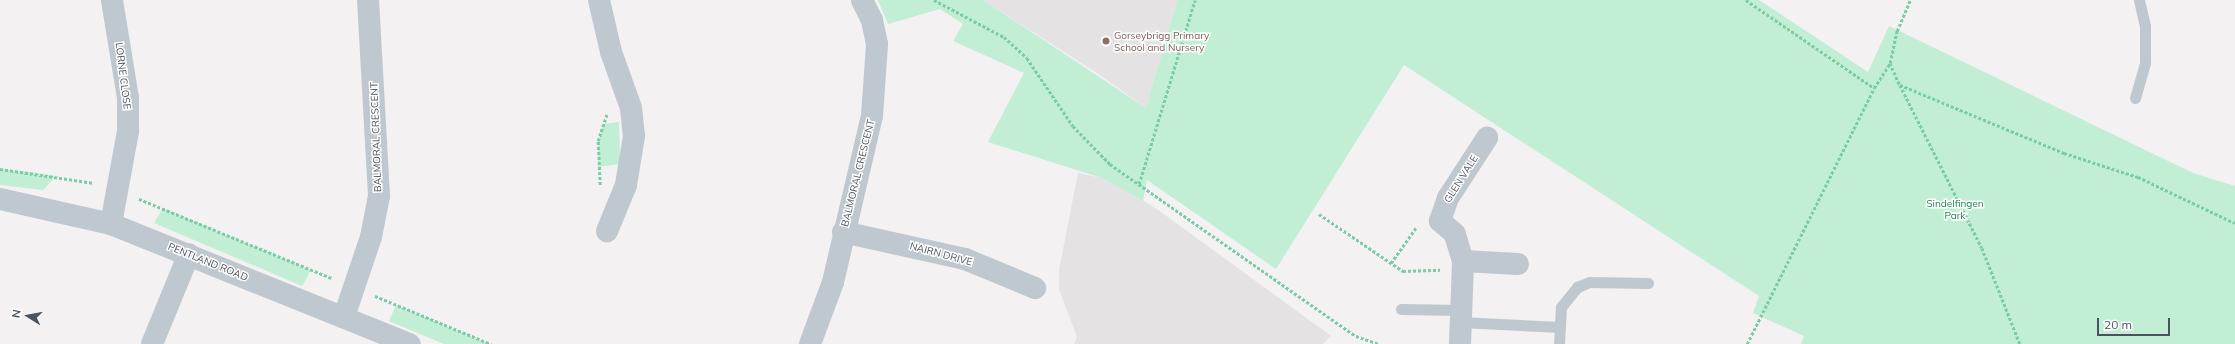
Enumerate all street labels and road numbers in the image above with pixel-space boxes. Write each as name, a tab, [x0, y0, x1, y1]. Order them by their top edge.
street label: LORNE CLOSE	[113, 42, 133, 110]
street label: BALMORAL CRESCENT	[368, 82, 384, 192]
street label: BALMORAL CRESCENT	[839, 118, 877, 228]
street label: GLEN VALE	[1442, 153, 1480, 205]
street label: PENTLAND ROAD	[166, 240, 250, 284]
street label: NAIRN DRIVE	[908, 240, 974, 268]

